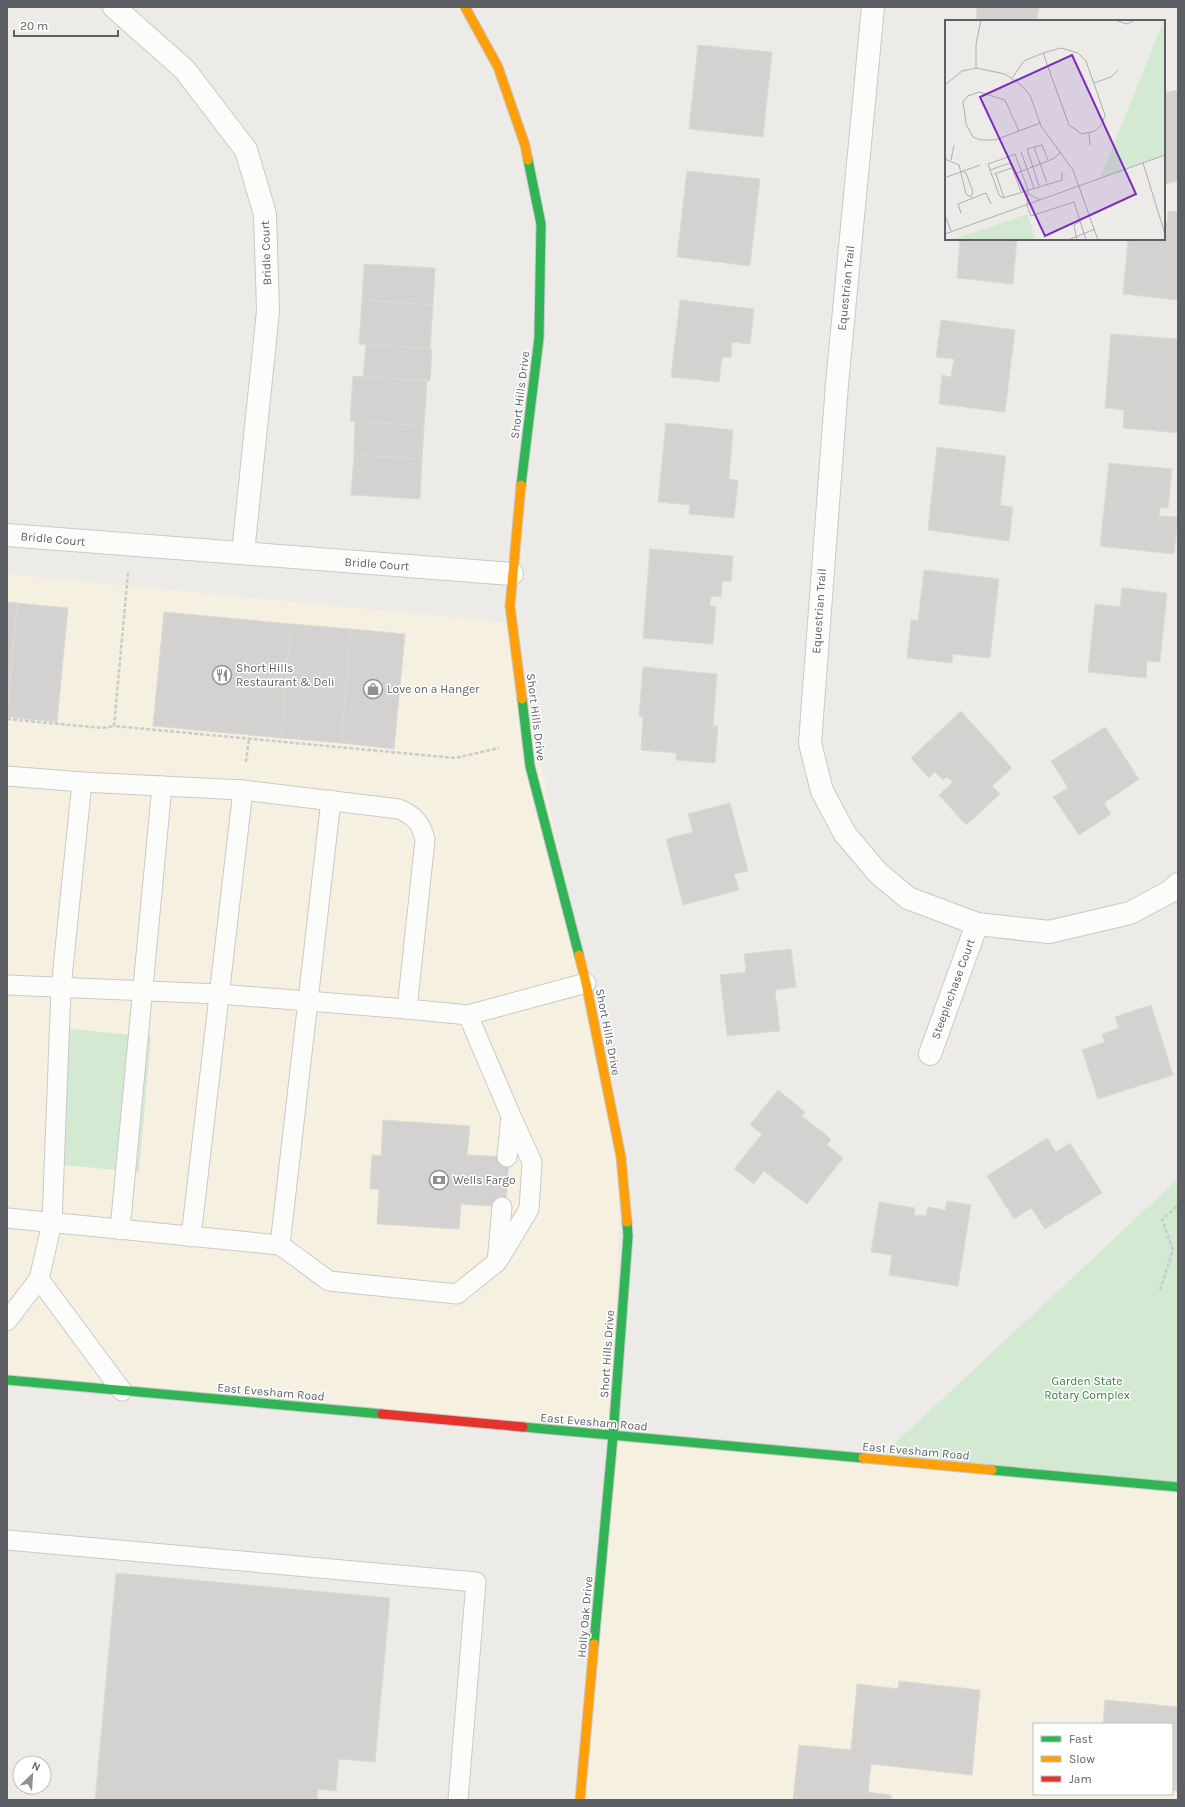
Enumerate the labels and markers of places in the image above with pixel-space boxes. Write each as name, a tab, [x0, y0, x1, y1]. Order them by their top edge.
place label: Short Hills Restaurant & Deli	[236, 661, 335, 689]
restaurant icon: Short Hills Restaurant & Deli	[211, 664, 233, 686]
shop icon: Love on a Hanger	[362, 678, 384, 700]
place label: Love on a Hanger	[387, 682, 480, 696]
bank icon: Wells Fargo	[428, 1169, 450, 1191]
place label: Wells Fargo	[453, 1173, 515, 1187]

